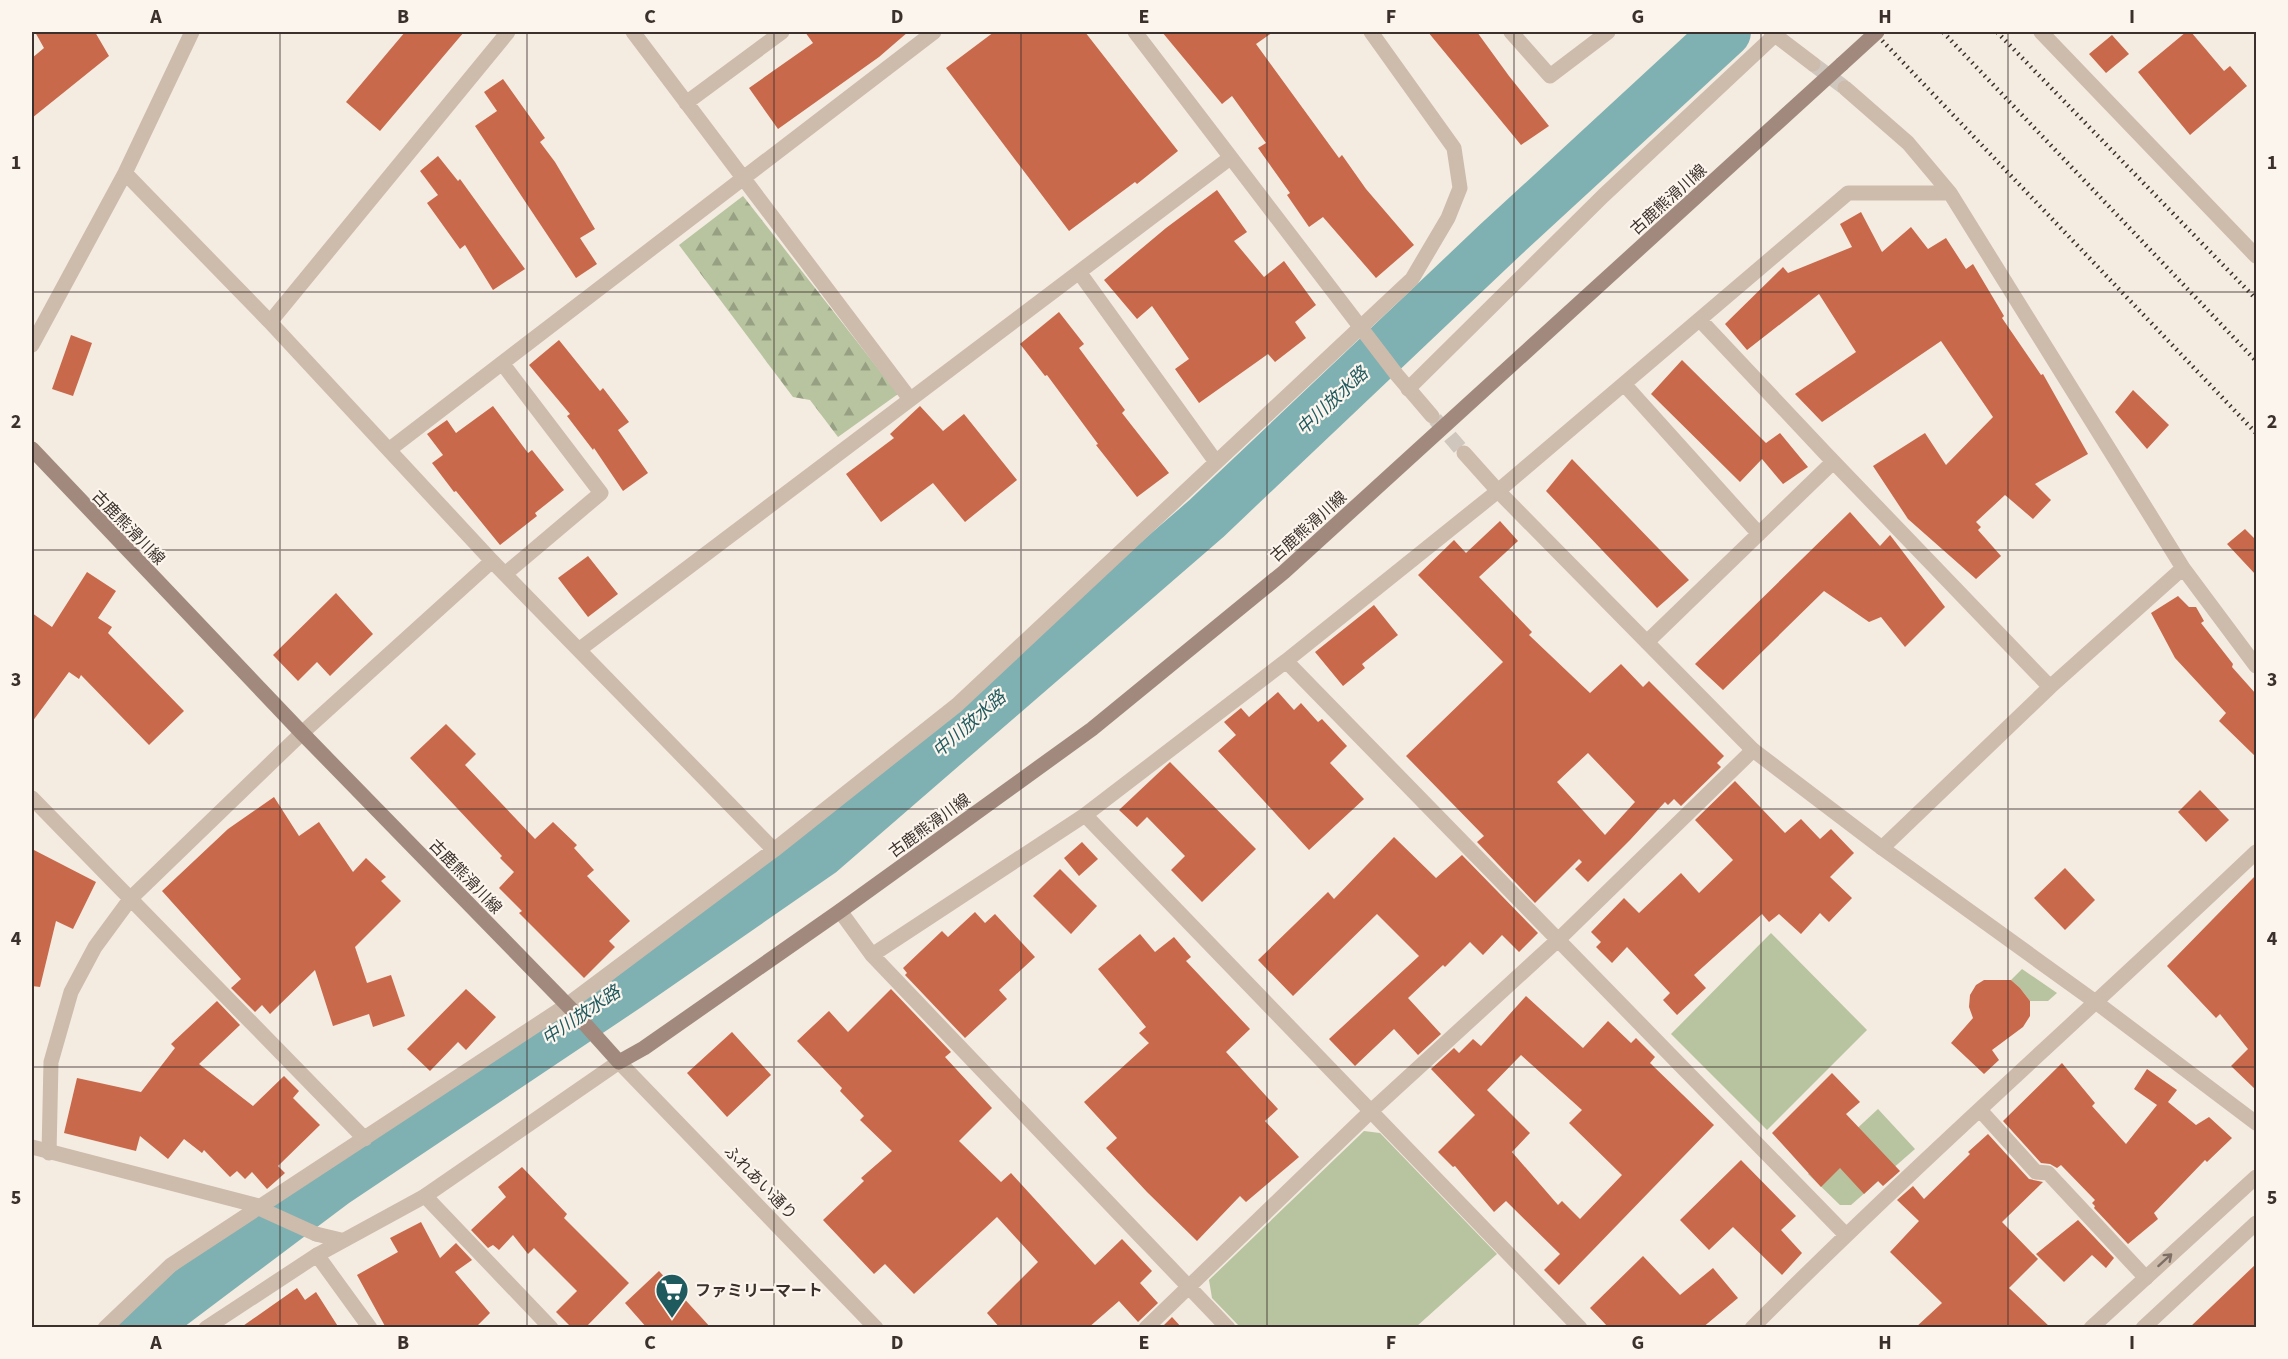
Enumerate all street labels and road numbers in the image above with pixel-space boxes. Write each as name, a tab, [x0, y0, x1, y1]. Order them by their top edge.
street label: 古鹿熊滑川線	[1626, 159, 1712, 240]
street label: 古鹿熊滑川線	[87, 486, 170, 570]
street label: 古鹿熊滑川線	[1266, 486, 1352, 567]
street label: 古鹿熊滑川線	[884, 789, 975, 863]
street label: 古鹿熊滑川線	[424, 835, 507, 919]
street label: ふれあい通り	[719, 1141, 802, 1225]

